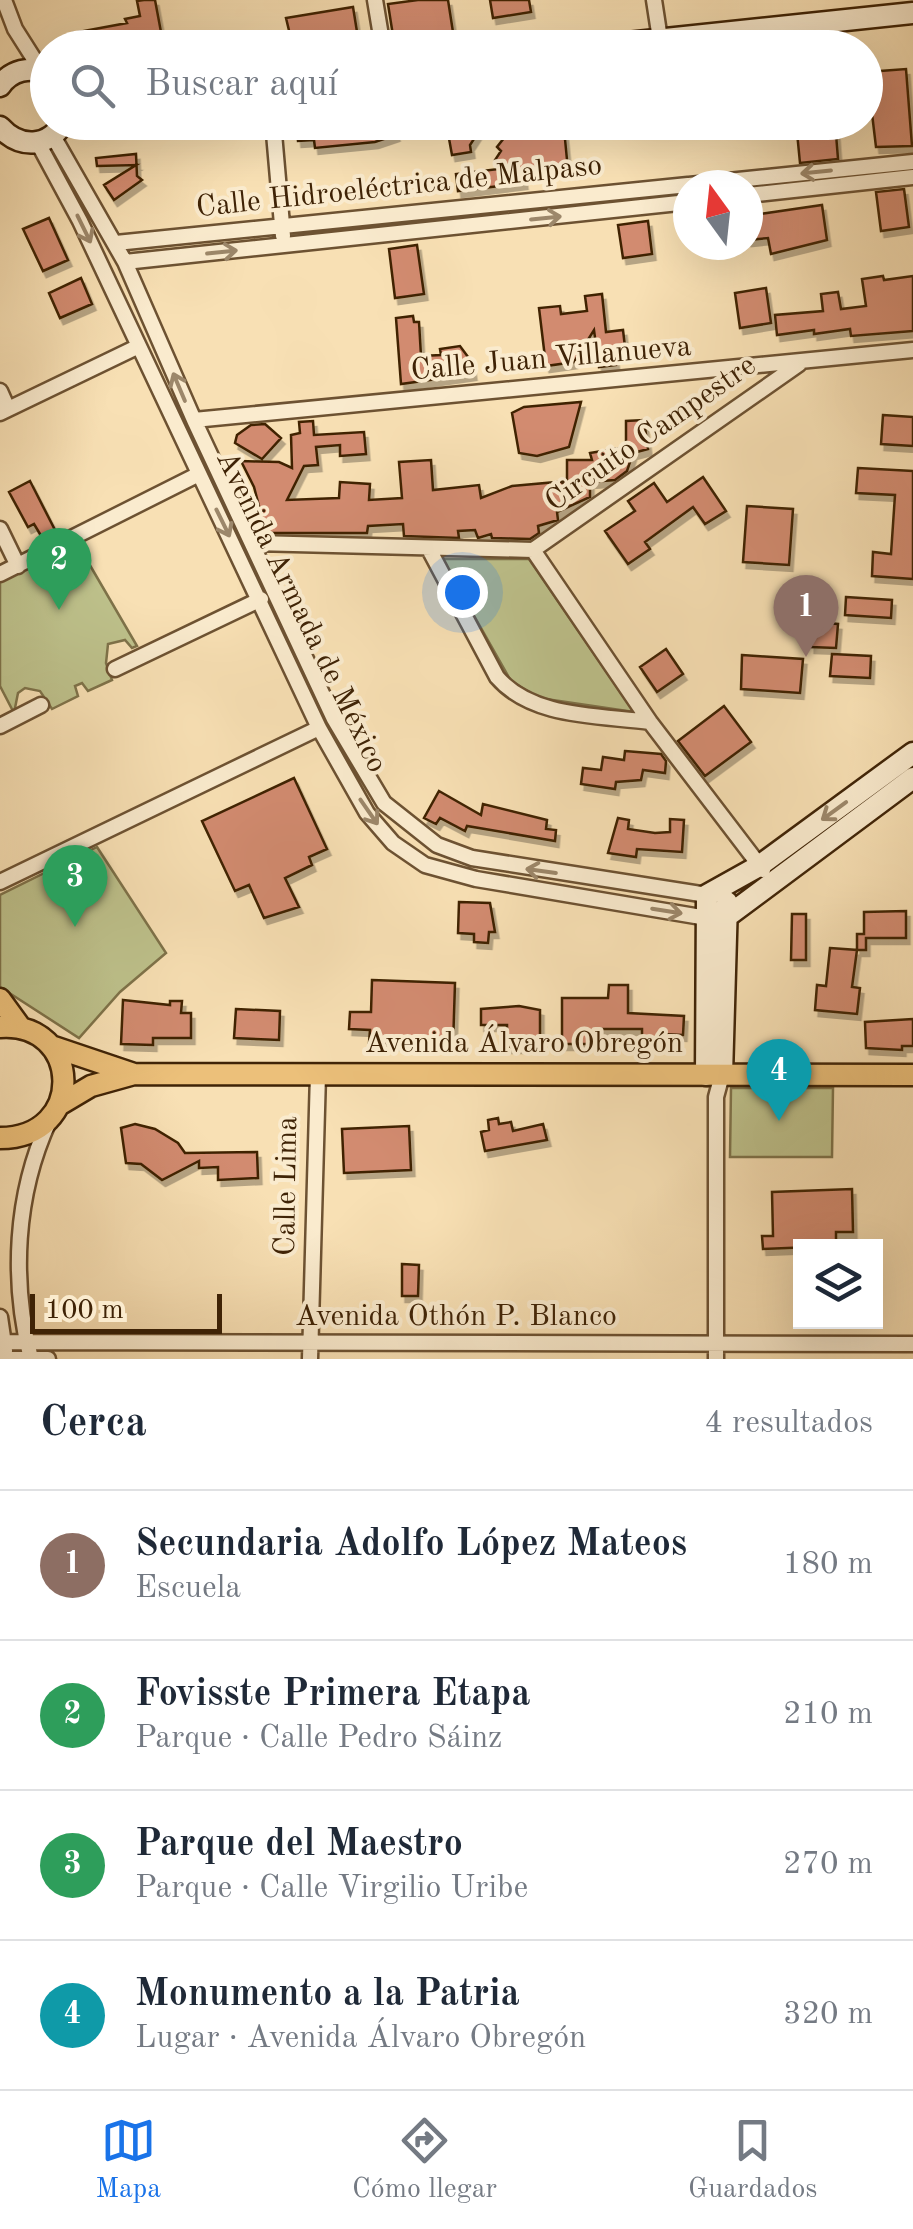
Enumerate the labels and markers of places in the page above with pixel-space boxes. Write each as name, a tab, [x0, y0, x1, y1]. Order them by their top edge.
pin: 2	[27, 528, 92, 610]
pin: 1	[774, 574, 838, 657]
pin: 3	[42, 844, 108, 927]
pin: 4	[746, 1038, 812, 1121]

